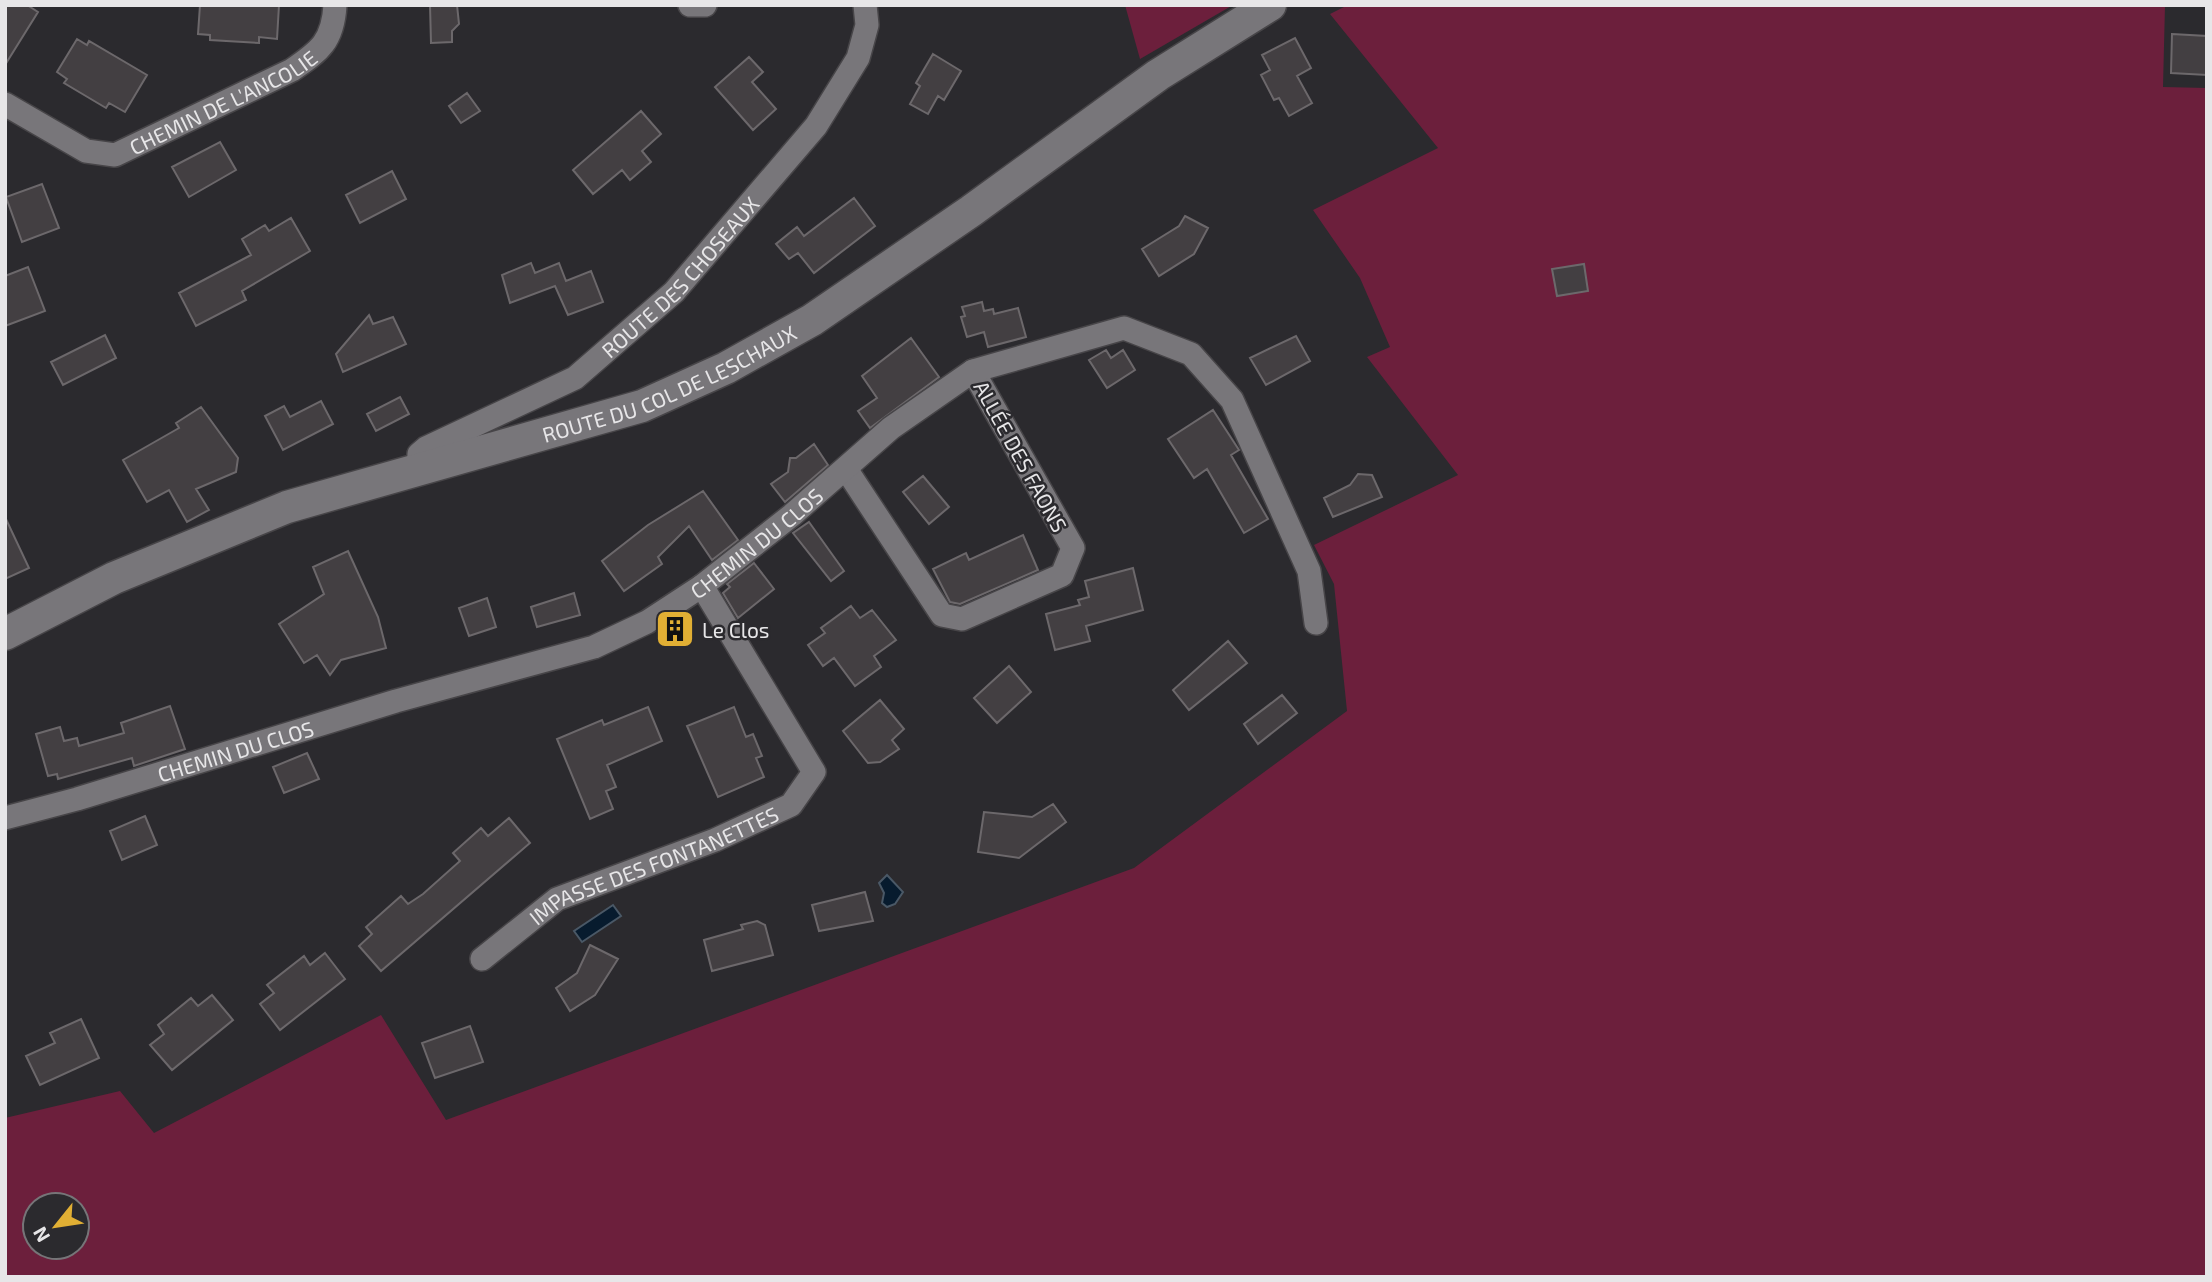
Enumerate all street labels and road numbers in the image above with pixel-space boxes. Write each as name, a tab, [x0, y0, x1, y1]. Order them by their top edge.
street label: CHEMIN DE L'ANCOLIE	[125, 44, 321, 159]
street label: ROUTE DES CHOSEAUX	[596, 191, 763, 362]
street label: ROUTE DU COL DE LESCHAUX	[539, 319, 800, 446]
street label: ALLÉE DES FAONS	[969, 376, 1073, 536]
street label: CHEMIN DU CLOS	[685, 482, 827, 603]
street label: CHEMIN DU CLOS	[154, 715, 316, 786]
street label: IMPASSE DES FONTANETTES	[524, 800, 782, 929]

